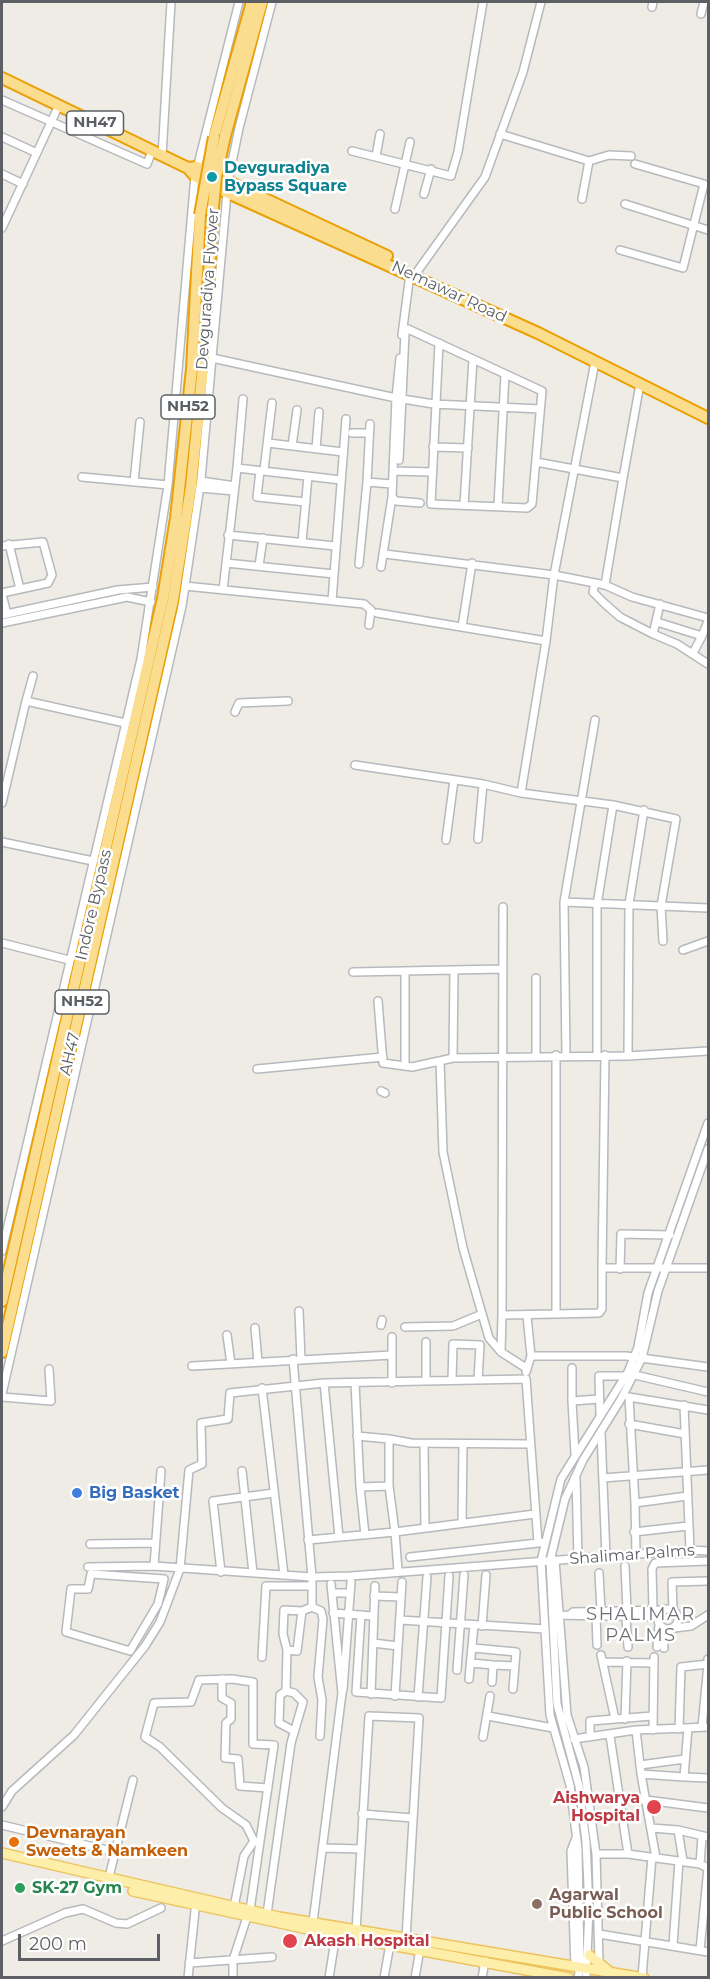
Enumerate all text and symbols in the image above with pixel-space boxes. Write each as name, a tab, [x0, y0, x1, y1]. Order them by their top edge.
road number: NH47	[66, 111, 124, 135]
place label: Devguradiya Bypass Square	[224, 158, 347, 196]
marker: Devguradiya Bypass Square	[205, 170, 219, 184]
street label: Devguradiya Flyover	[193, 207, 223, 371]
street label: Nemawar Road	[388, 257, 510, 327]
road number: NH52	[161, 395, 215, 419]
street label: Indore Bypass	[72, 848, 116, 962]
road number: NH52	[55, 990, 109, 1014]
street label: AH47	[56, 1031, 84, 1077]
place label: Big Basket	[89, 1483, 180, 1503]
marker: Big Basket	[70, 1486, 84, 1500]
street label: Shalimar Palms	[569, 1541, 695, 1569]
district label: SHALIMAR PALMS	[586, 1604, 696, 1646]
place label: Aishwarya Hospital	[553, 1788, 640, 1826]
marker: Aishwarya Hospital	[645, 1798, 663, 1816]
place label: Devnarayan Sweets & Namkeen	[26, 1823, 188, 1861]
marker: Devnarayan Sweets & Namkeen	[7, 1835, 21, 1849]
place label: SK-27 Gym	[32, 1878, 122, 1898]
marker: SK-27 Gym	[13, 1881, 27, 1895]
place label: Agarwal Public School	[549, 1885, 663, 1923]
marker: Agarwal Public School	[530, 1897, 544, 1911]
scale bar	[21, 1922, 164, 1960]
place label: Akash Hospital	[304, 1931, 430, 1951]
marker: Akash Hospital	[281, 1932, 299, 1950]
text: 200 m	[29, 1933, 87, 1955]

